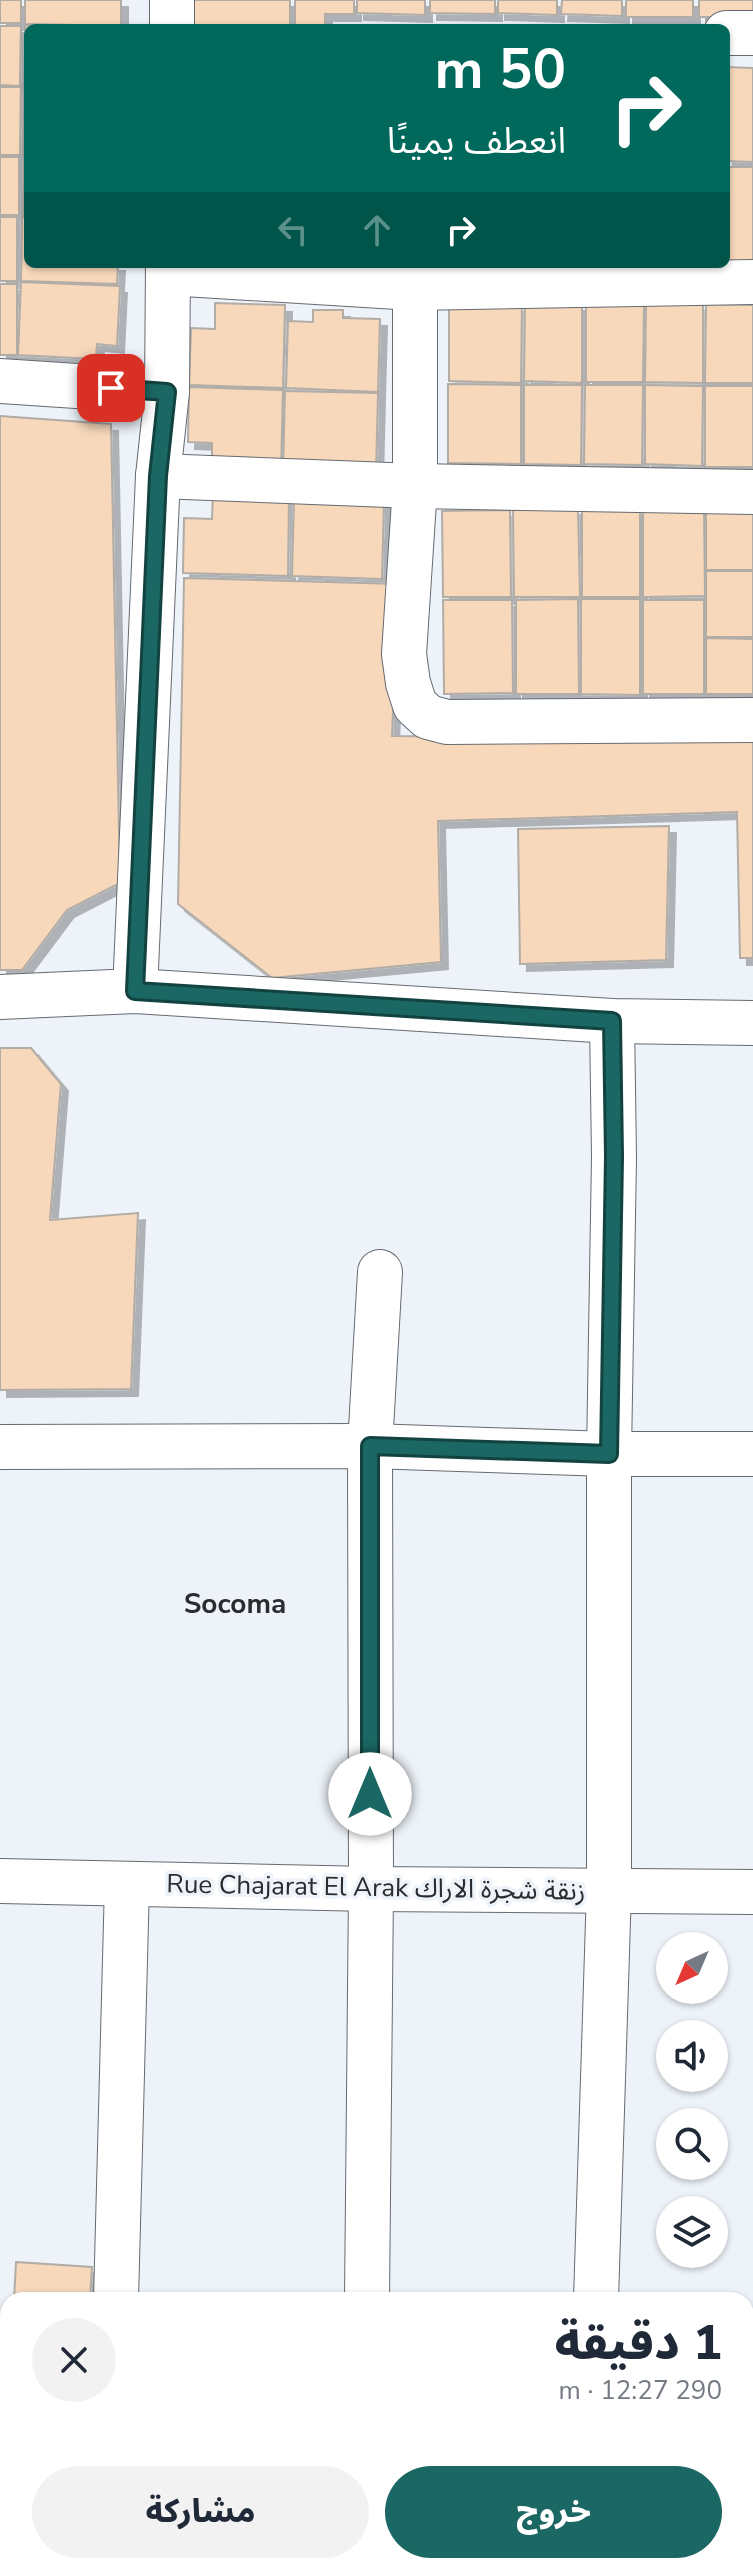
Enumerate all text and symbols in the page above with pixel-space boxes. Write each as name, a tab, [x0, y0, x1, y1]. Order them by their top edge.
text: 50 m	[435, 31, 566, 108]
icon: right	[594, 56, 698, 160]
text: انعطف يمينًا	[387, 117, 566, 166]
icon: left	[271, 208, 315, 252]
icon: ahead	[355, 208, 399, 252]
icon: right	[439, 208, 483, 252]
pin	[77, 354, 145, 422]
icon: arrive	[89, 366, 133, 410]
district label: Socoma	[184, 1585, 286, 1623]
position arrow	[328, 1752, 412, 1836]
street label: Rue Chajarat El Arak زنقة شجرة الاراك	[166, 1866, 586, 1909]
north arrow	[656, 1932, 728, 2004]
map controls	[656, 1932, 728, 2268]
button: sound	[656, 2020, 728, 2092]
button: search	[656, 2108, 728, 2180]
button: layers	[656, 2196, 728, 2268]
text: 1 دقيقة	[555, 2310, 722, 2376]
button: close	[32, 2318, 116, 2402]
text: 290 m · 12:27	[559, 2373, 722, 2408]
button: مشاركة	[32, 2466, 369, 2558]
button: خروج	[385, 2466, 722, 2558]

